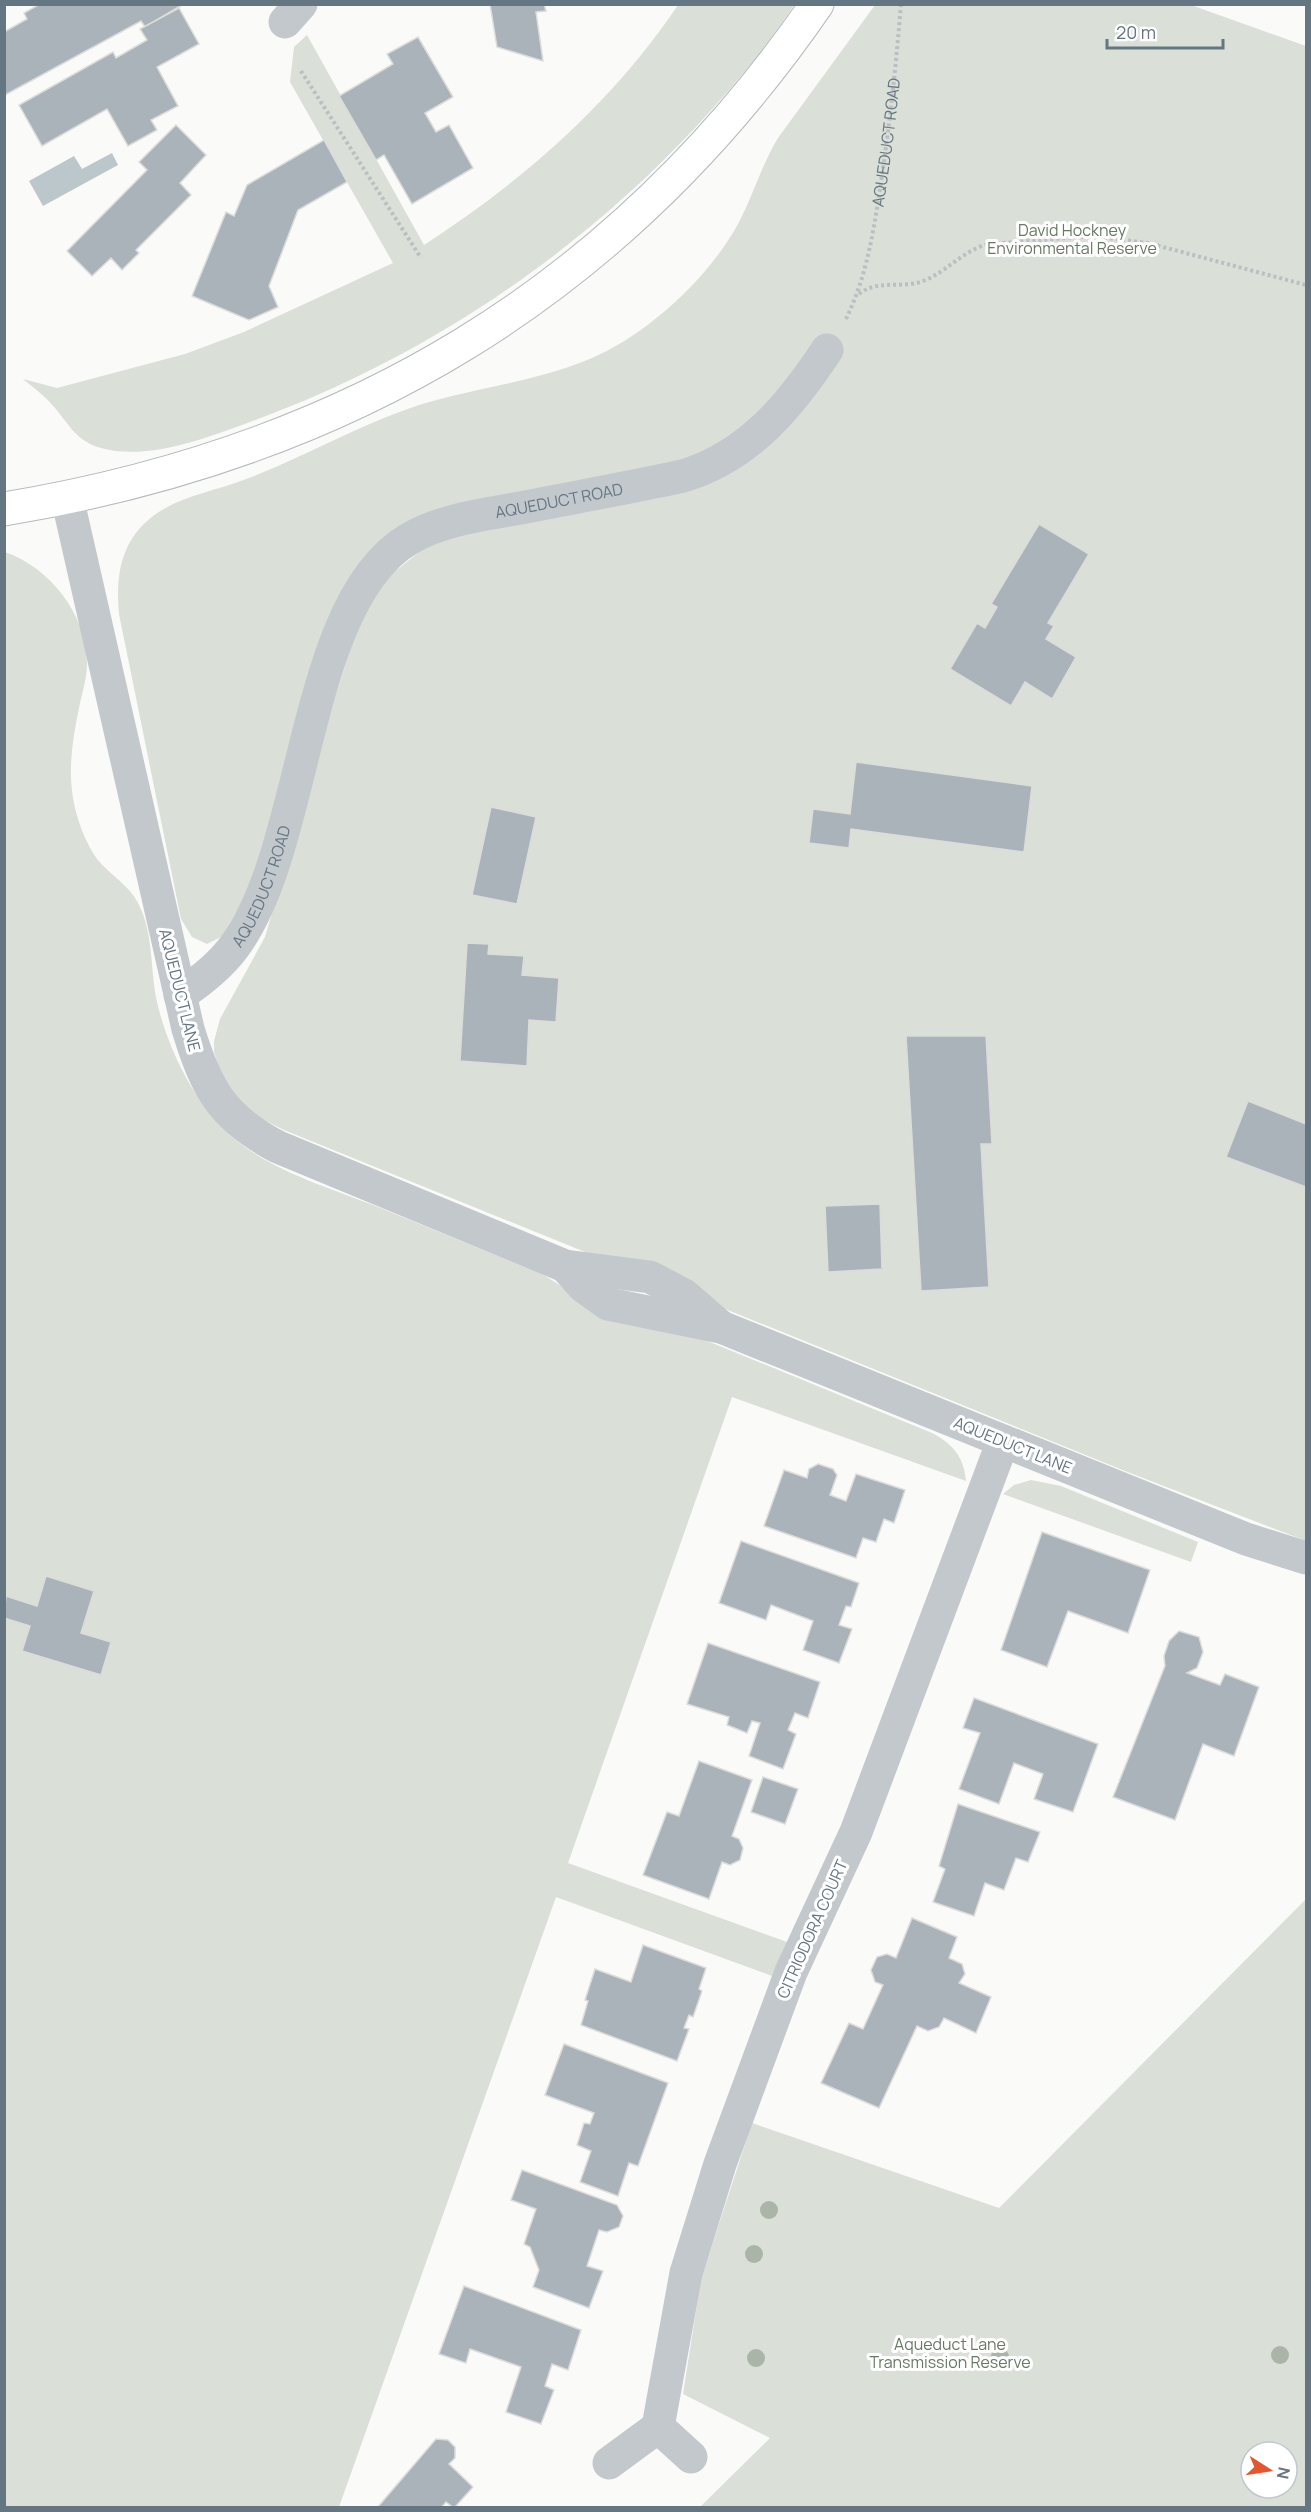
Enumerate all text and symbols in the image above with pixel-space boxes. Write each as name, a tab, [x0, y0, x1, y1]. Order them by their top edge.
scale bar	[1107, 12, 1222, 50]
text: 20 m	[1116, 20, 1156, 44]
street label: AQUEDUCT ROAD	[866, 77, 905, 208]
park label: David Hockney Environmental Reserve	[987, 219, 1157, 259]
street label: AQUEDUCT ROAD	[493, 477, 625, 523]
street label: AQUEDUCT ROAD	[226, 823, 296, 951]
street label: AQUEDUCT LANE	[154, 926, 206, 1054]
street label: AQUEDUCT LANE	[951, 1411, 1075, 1479]
street label: CITRIODORA COURT	[771, 1856, 853, 2002]
park label: Aqueduct Lane Transmission Reserve	[869, 2333, 1031, 2373]
north arrow	[1239, 2440, 1299, 2500]
text: N	[1272, 2465, 1296, 2481]

